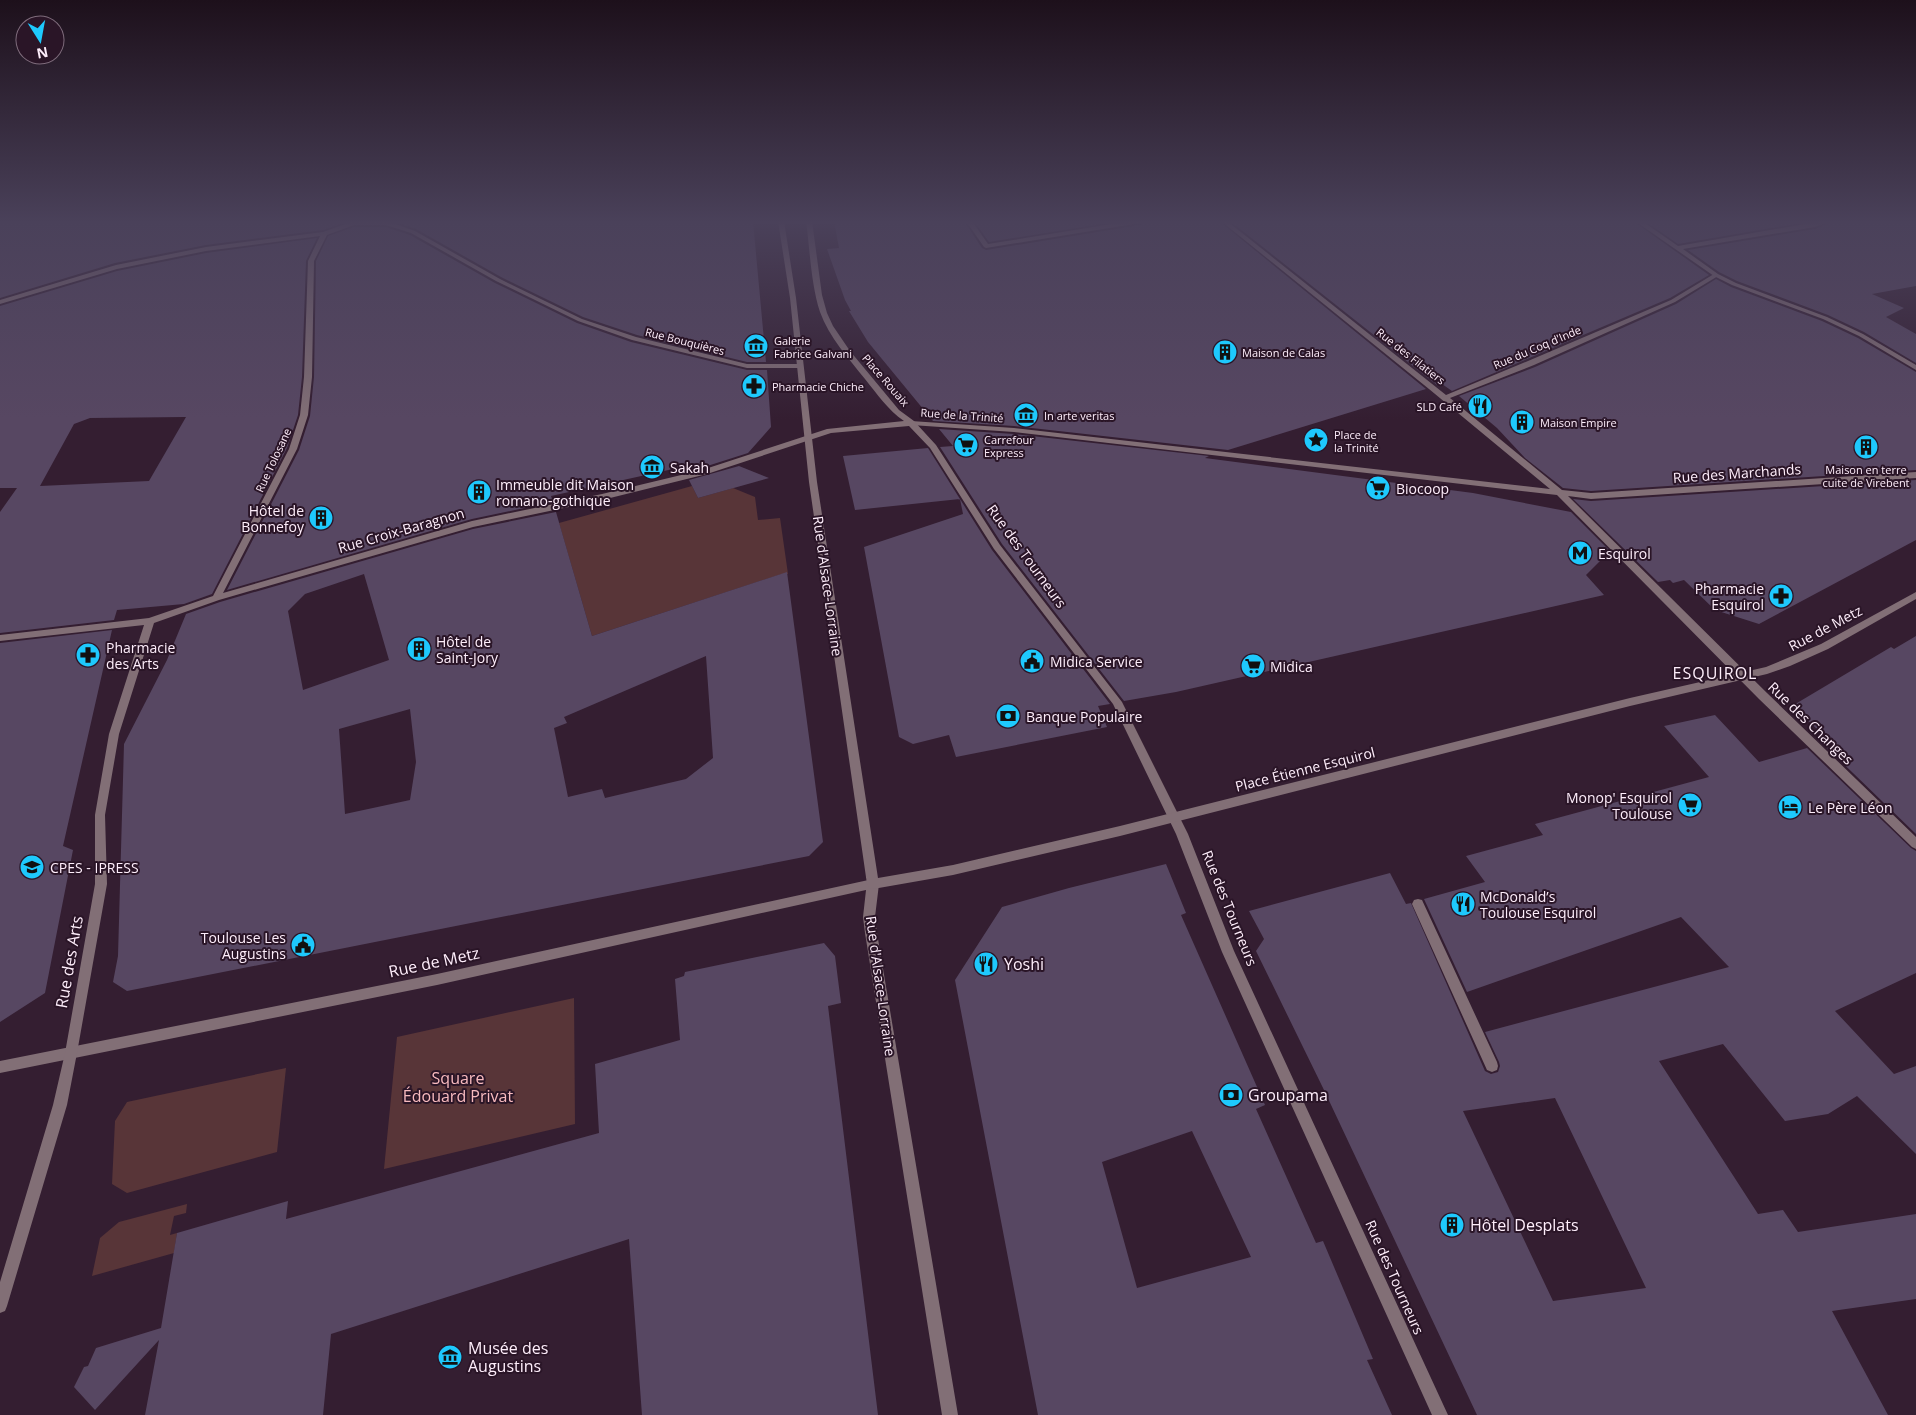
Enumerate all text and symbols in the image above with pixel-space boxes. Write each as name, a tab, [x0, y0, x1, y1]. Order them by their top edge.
north arrow	[15, 15, 65, 65]
text: N	[35, 43, 50, 64]
street label: Rue du Coq d'Inde	[1491, 322, 1583, 372]
street label: Rue Bouquières	[644, 324, 726, 358]
street label: Rue des Filatiers	[1373, 324, 1449, 388]
museum icon: Galerie Fabrice Galvani	[743, 333, 769, 359]
place label: Galerie Fabrice Galvani	[774, 333, 852, 361]
building icon: Maison de Calas	[1212, 339, 1238, 365]
place label: Maison de Calas	[1242, 345, 1325, 360]
street label: Place Rouaix	[859, 351, 913, 409]
pharmacy icon: Pharmacie Chiche	[741, 373, 767, 399]
place label: Pharmacie Chiche	[772, 379, 864, 394]
restaurant icon: SLD Café	[1467, 393, 1493, 419]
place label: SLD Café	[1416, 399, 1462, 414]
museum icon: In arte veritas	[1013, 402, 1039, 428]
street label: Rue de la Trinité	[920, 405, 1004, 425]
place label: In arte veritas	[1044, 408, 1114, 423]
building icon: Maison Empire	[1509, 409, 1535, 435]
place label: Maison Empire	[1540, 415, 1617, 430]
street label: Rue Tolosane	[252, 426, 294, 494]
place icon: Place de la Trinité	[1303, 427, 1329, 453]
place label: Place de la Trinité	[1334, 427, 1379, 455]
supermarket icon: Carrefour Express	[953, 432, 979, 458]
place label: Carrefour Express	[984, 432, 1034, 460]
building icon: Maison en terre cuite de Virebent	[1853, 434, 1879, 460]
museum icon: Sakah	[639, 454, 665, 480]
place label: Sakah	[670, 458, 709, 477]
street label: Rue des Marchands	[1672, 459, 1802, 487]
place label: Maison en terre cuite de Virebent	[1822, 462, 1910, 490]
place label: Immeuble dit Maison romano-gothique	[496, 475, 634, 510]
supermarket icon: Biocoop	[1365, 475, 1391, 501]
building icon: Immeuble dit Maison romano-gothique	[466, 479, 492, 505]
place label: Biocoop	[1396, 479, 1449, 498]
place label: Hôtel de Bonnefoy	[241, 501, 305, 536]
street label: Rue des Tourneurs	[983, 501, 1071, 612]
street label: Rue Croix-Baragnon	[336, 503, 466, 557]
building icon: Hôtel de Bonnefoy	[308, 505, 334, 531]
street label: Rue d'Alsace-Lorraine	[809, 515, 847, 657]
metro station icon: Esquirol	[1567, 540, 1593, 566]
place label: Esquirol	[1598, 544, 1651, 563]
place label: Pharmacie Esquirol	[1695, 579, 1764, 614]
pharmacy icon: Pharmacie Esquirol	[1768, 583, 1794, 609]
street label: Rue de Metz	[1785, 600, 1866, 655]
place label: Hôtel de Saint-Jory	[436, 632, 499, 667]
building icon: Hôtel de Saint-Jory	[406, 636, 432, 662]
place label: Pharmacie des Arts	[106, 638, 175, 673]
pharmacy icon: Pharmacie des Arts	[75, 642, 101, 668]
public building icon: Midica Service	[1019, 648, 1045, 674]
place label: Midica Service	[1050, 652, 1143, 671]
supermarket icon: Midica	[1240, 653, 1266, 679]
place label: Midica	[1270, 657, 1313, 676]
district label: ESQUIROL	[1673, 662, 1757, 684]
street label: Rue des Changes	[1764, 677, 1858, 769]
bank icon: Banque Populaire	[995, 703, 1021, 729]
place label: Banque Populaire	[1026, 707, 1143, 726]
street label: Place Étienne Esquirol	[1233, 742, 1377, 796]
place label: Monop' Esquirol Toulouse	[1566, 788, 1672, 823]
supermarket icon: Monop' Esquirol Toulouse	[1677, 792, 1703, 818]
hotel icon: Le Père Léon	[1777, 794, 1803, 820]
place label: Le Père Léon	[1808, 798, 1893, 817]
street label: Rue des Tourneurs	[1198, 847, 1262, 969]
school or university icon: CPES - IPRESS	[19, 854, 45, 880]
place label: CPES - IPRESS	[50, 858, 139, 877]
place label: McDonald’s Toulouse Esquirol	[1480, 887, 1596, 922]
restaurant icon: McDonald’s Toulouse Esquirol	[1450, 891, 1476, 917]
street label: Rue des Arts	[50, 914, 88, 1010]
street label: Rue d'Alsace-Lorraine	[862, 915, 900, 1057]
place label: Toulouse Les Augustins	[201, 928, 286, 963]
public building icon: Toulouse Les Augustins	[290, 932, 316, 958]
street label: Rue de Metz	[387, 942, 481, 982]
restaurant icon: Yoshi	[973, 951, 999, 977]
place label: Yoshi	[1004, 953, 1044, 975]
park label: Square Édouard Privat	[403, 1067, 513, 1107]
bank icon: Groupama	[1218, 1082, 1244, 1108]
place label: Groupama	[1248, 1084, 1328, 1106]
building icon: Hôtel Desplats	[1439, 1212, 1465, 1238]
place label: Hôtel Desplats	[1470, 1214, 1579, 1236]
street label: Rue des Tourneurs	[1361, 1217, 1429, 1337]
place label: Musée des Augustins	[468, 1337, 548, 1377]
museum icon: Musée des Augustins	[437, 1344, 463, 1370]

